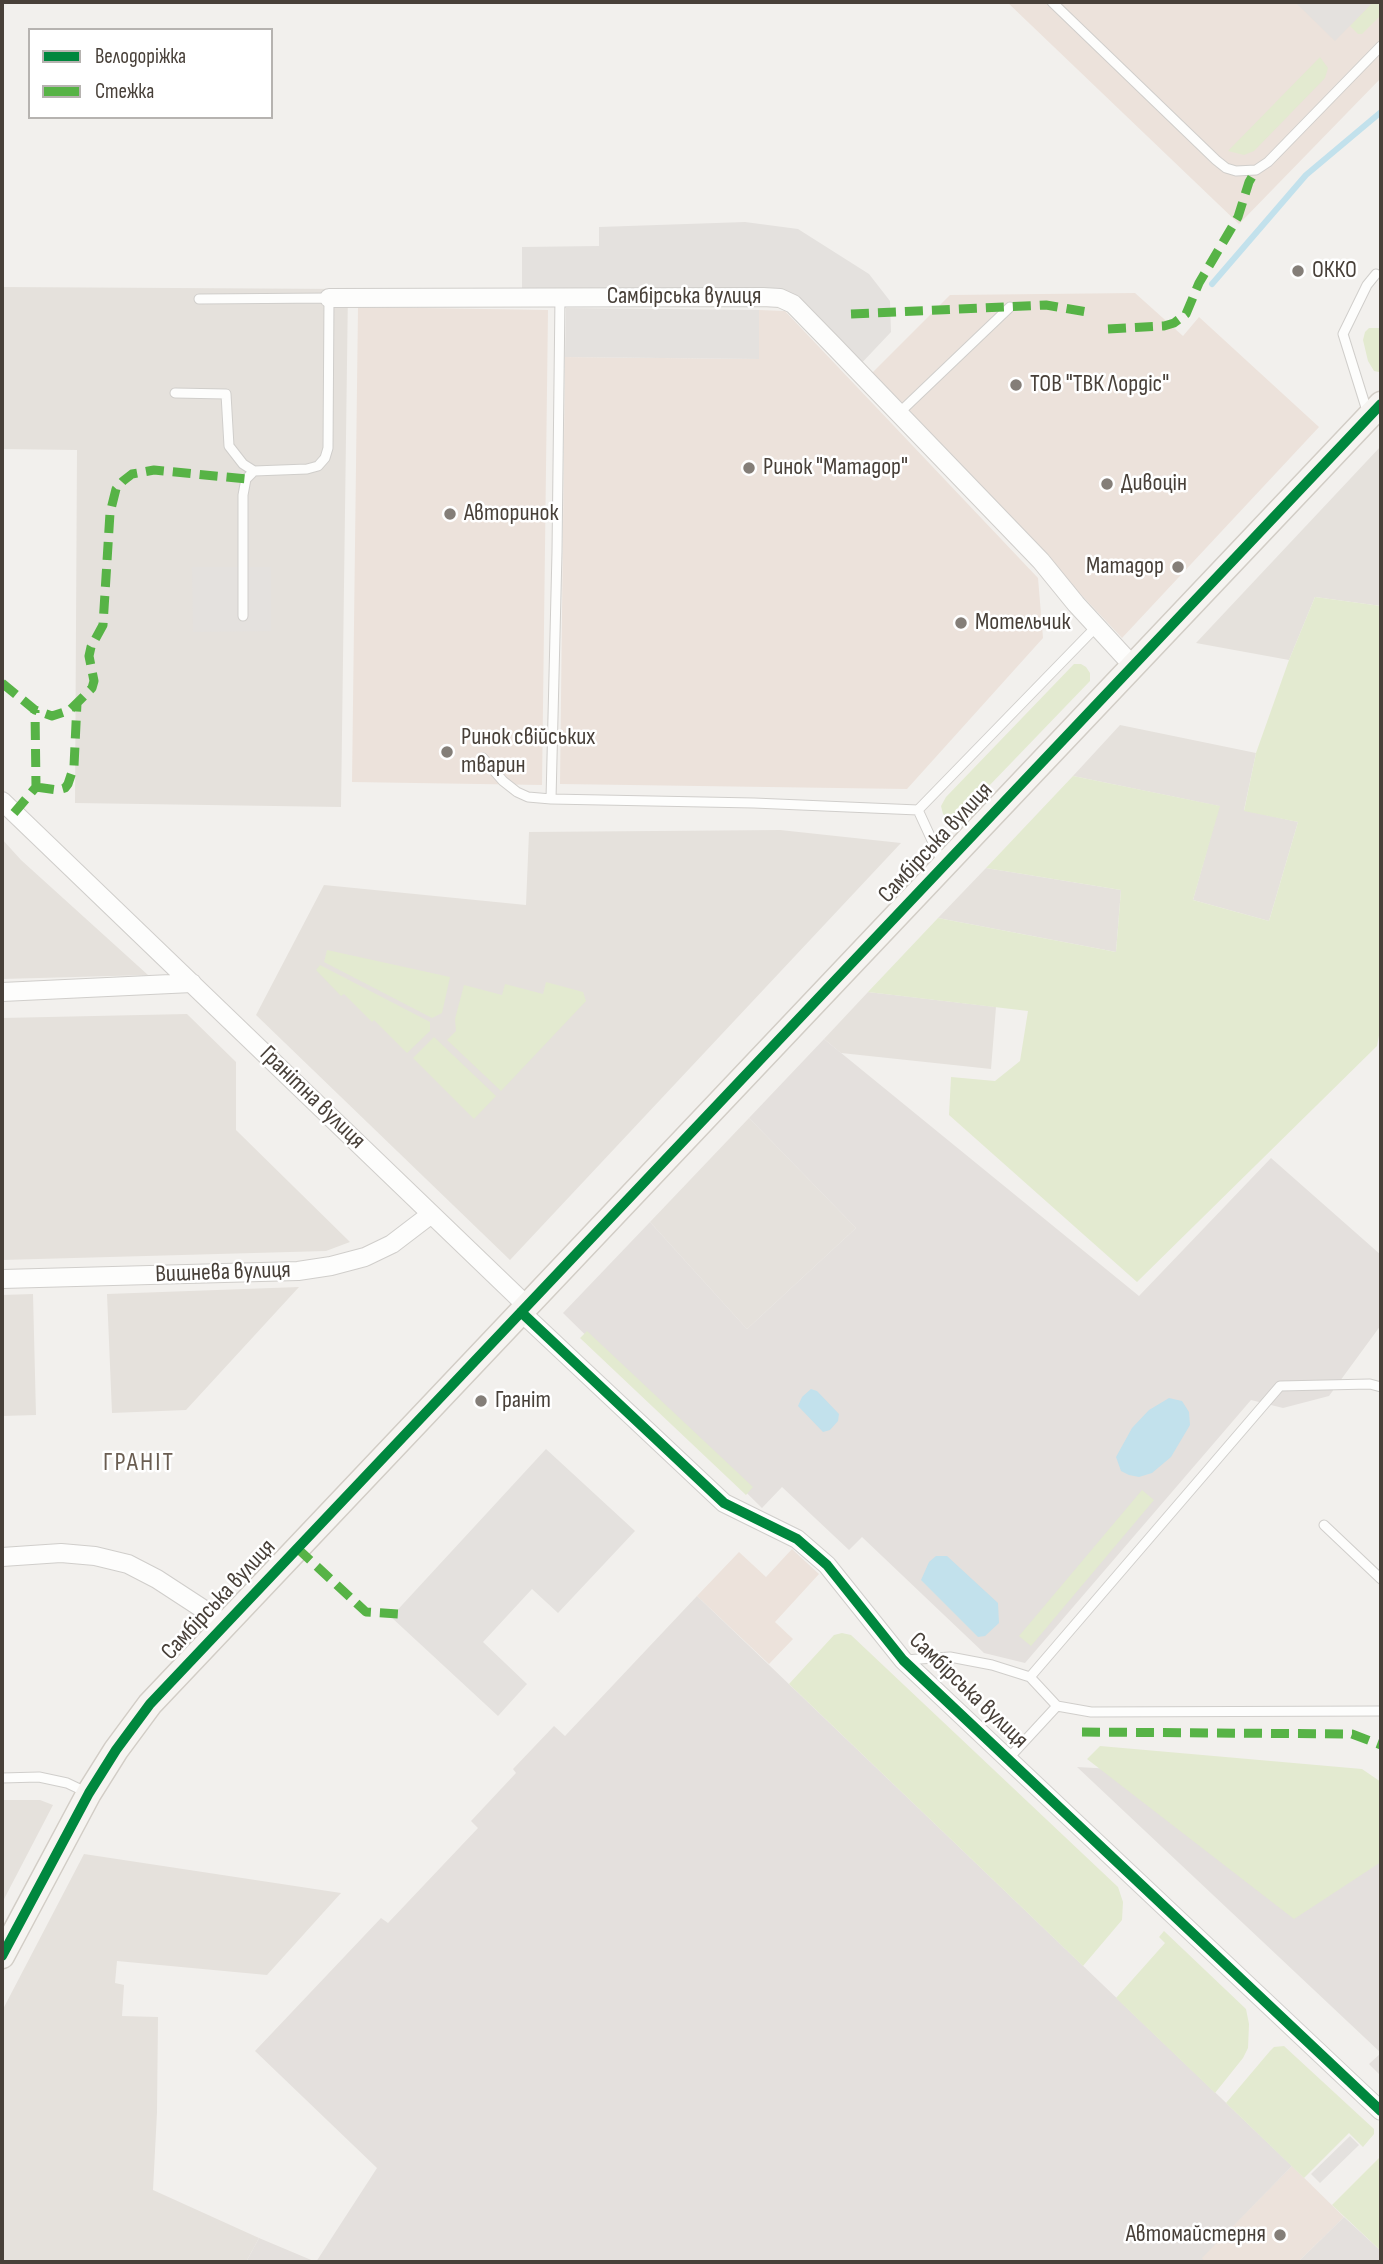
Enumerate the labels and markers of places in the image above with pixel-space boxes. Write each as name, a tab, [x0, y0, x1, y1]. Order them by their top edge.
place label: ОККО	[1312, 257, 1357, 285]
marker: ОККО	[1290, 263, 1306, 279]
place label: ТОВ "ТВК Лордіс"	[1030, 371, 1169, 399]
marker: ТОВ "ТВК Лордіс"	[1008, 377, 1024, 393]
place label: Ринок "Матадор"	[763, 454, 908, 482]
marker: Ринок "Матадор"	[741, 460, 757, 476]
place label: Дивоцін	[1121, 470, 1187, 498]
marker: Дивоцін	[1099, 476, 1115, 492]
place label: Авторинок	[464, 500, 558, 528]
marker: Авторинок	[442, 506, 458, 522]
place label: Матадор	[1086, 553, 1164, 581]
marker: Матадор	[1170, 559, 1186, 575]
place label: Мотельчик	[975, 609, 1071, 637]
marker: Мотельчик	[953, 615, 969, 631]
place label: Ринок свійських тварин	[461, 724, 595, 780]
marker: Ринок свійських тварин	[439, 744, 455, 760]
place label: Граніт	[495, 1387, 551, 1415]
marker: Граніт	[473, 1393, 489, 1409]
place label: Автомайстерня	[1126, 2221, 1266, 2249]
marker: Автомайстерня	[1272, 2227, 1288, 2243]

